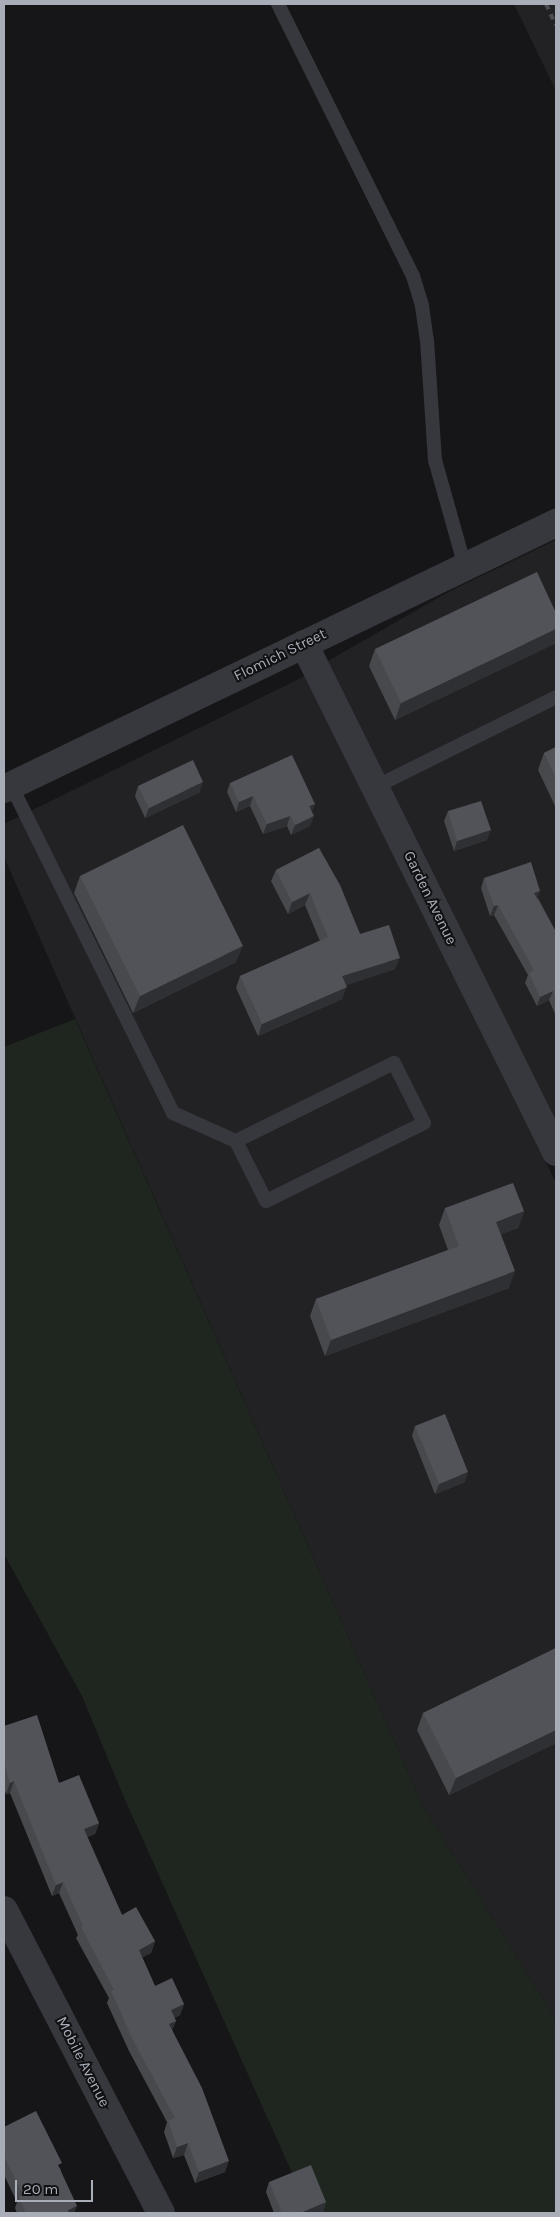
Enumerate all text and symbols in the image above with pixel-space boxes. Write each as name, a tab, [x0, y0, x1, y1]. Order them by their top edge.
street label: Flomich Street	[231, 625, 329, 685]
street label: Garden Avenue	[400, 848, 460, 948]
street label: Mobile Avenue	[52, 2014, 114, 2110]
scale bar	[18, 2170, 95, 2202]
text: 20 m	[23, 2180, 58, 2198]

